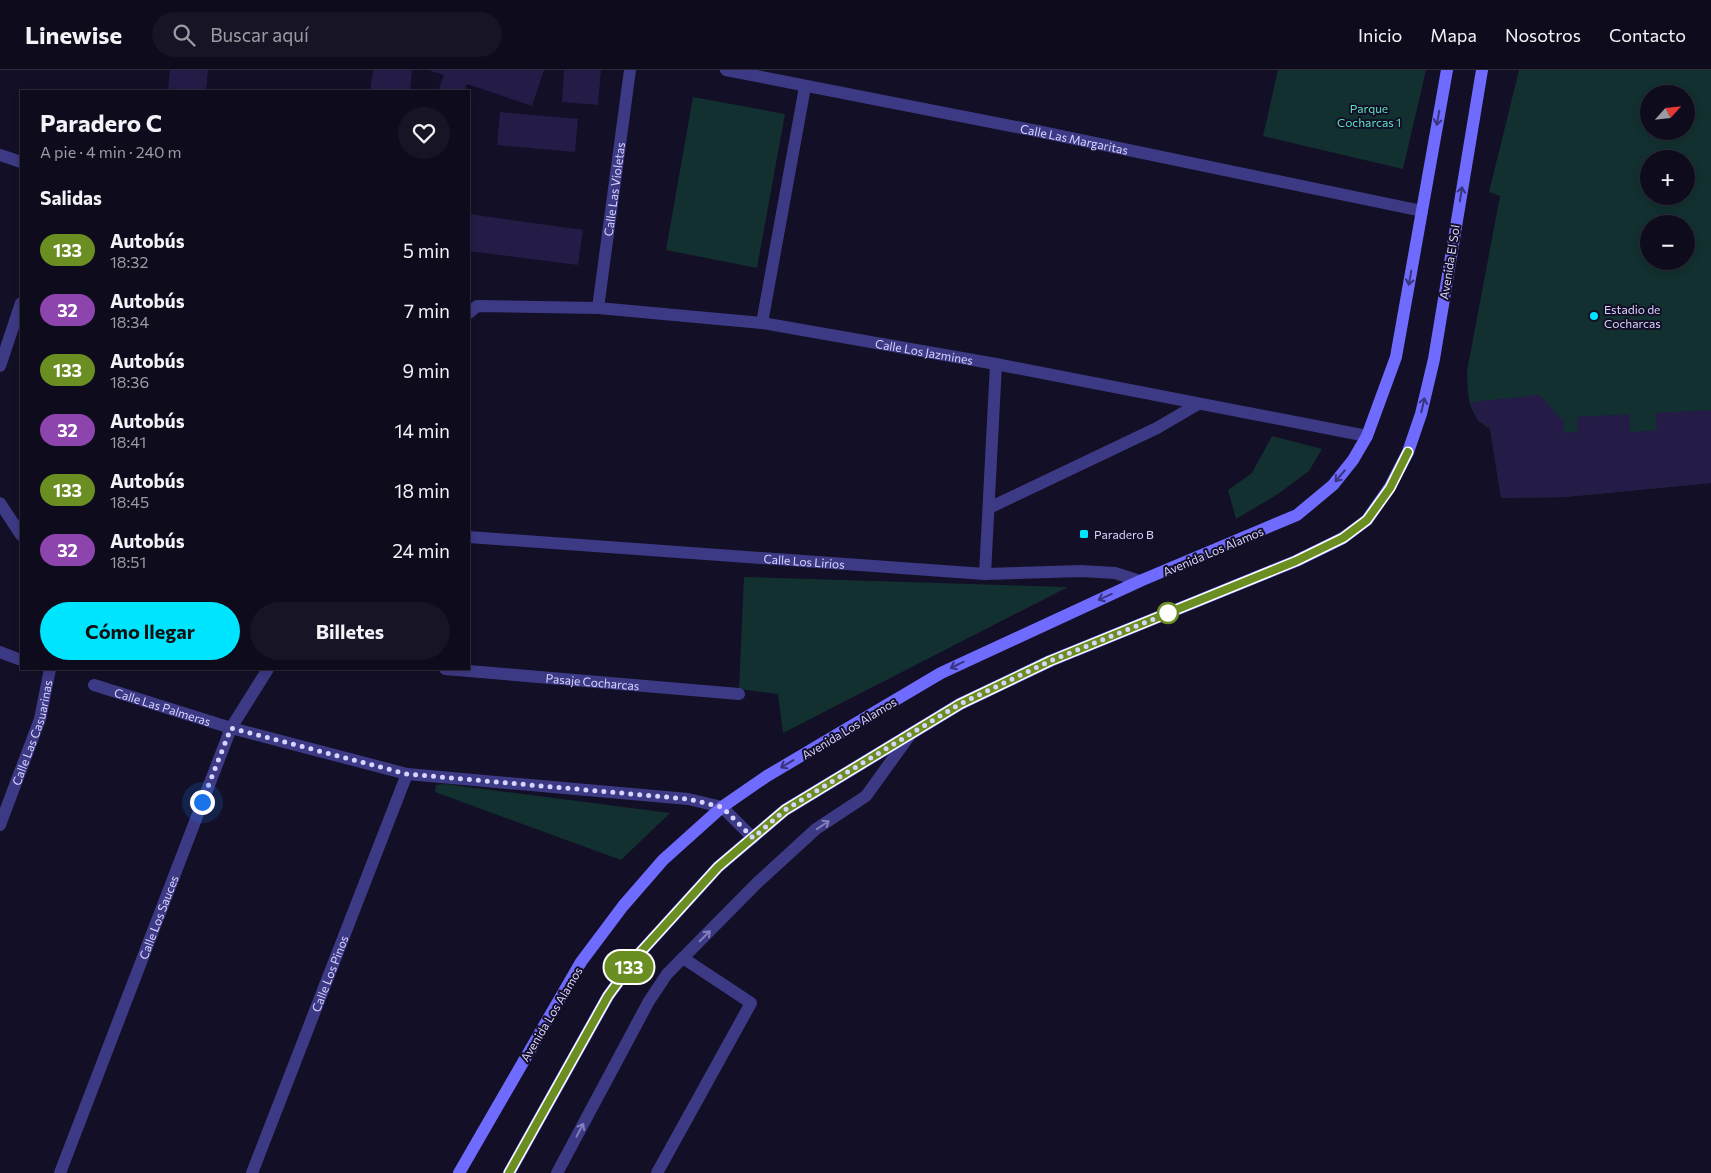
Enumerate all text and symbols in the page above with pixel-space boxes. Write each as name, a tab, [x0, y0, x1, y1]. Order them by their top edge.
search box	[152, 12, 502, 57]
text: Linewise	[25, 20, 122, 49]
icon: search	[170, 21, 198, 49]
text: Buscar aquí	[210, 23, 309, 46]
text: Inicio	[1358, 24, 1402, 46]
text: Mapa	[1430, 24, 1477, 46]
text: Nosotros	[1505, 24, 1581, 46]
text: Contacto	[1609, 24, 1686, 46]
north arrow	[1640, 85, 1695, 140]
map controls	[1640, 85, 1695, 270]
park label: Parque Cocharcas 1	[1337, 101, 1401, 129]
button: heart	[398, 107, 450, 159]
text: Paradero C	[40, 108, 162, 137]
one-way arrow	[1433, 110, 1443, 126]
street label: Calle Las Margaritas	[1019, 121, 1130, 157]
street label: Calle Las Violetas	[601, 141, 627, 237]
text: A pie · 4 min · 240 m	[40, 142, 182, 161]
button: +	[1640, 150, 1695, 205]
text: Salidas	[40, 186, 102, 209]
one-way arrow	[1456, 186, 1466, 202]
button: −	[1640, 215, 1695, 270]
street label: Avenida El Sol	[1436, 224, 1462, 300]
text: Autobús	[110, 229, 185, 252]
text: 133	[53, 239, 82, 261]
text: 5 min	[403, 239, 450, 262]
text: 18:32	[110, 252, 148, 271]
one-way arrow	[1405, 270, 1415, 286]
text: Autobús	[110, 289, 185, 312]
text: 32	[57, 299, 78, 321]
text: 7 min	[404, 299, 450, 322]
place label: Estadio de Cocharcas	[1604, 302, 1661, 330]
marker: Estadio de Cocharcas	[1588, 310, 1600, 322]
text: 18:34	[110, 312, 149, 331]
street label: Calle Los Jazmines	[874, 336, 974, 367]
text: Autobús	[110, 349, 185, 372]
text: 133	[53, 359, 82, 381]
text: 9 min	[402, 359, 450, 382]
text: 18:36	[110, 372, 149, 391]
one-way arrow	[1419, 398, 1428, 414]
text: Autobús	[110, 409, 185, 432]
text: 32	[57, 419, 78, 441]
text: 14 min	[394, 419, 450, 442]
text: 18:41	[110, 432, 146, 451]
text: Autobús	[110, 469, 185, 492]
one-way arrow	[1335, 469, 1346, 482]
text: 133	[53, 479, 82, 501]
text: 18 min	[394, 479, 450, 502]
text: 18:45	[110, 492, 149, 511]
street label: Avenida Los Alamos	[1161, 523, 1265, 579]
place label: Paradero B	[1094, 527, 1154, 541]
marker: Paradero B	[1078, 528, 1090, 540]
text: Autobús	[110, 529, 185, 552]
text: 32	[57, 539, 78, 561]
text: 24 min	[392, 539, 450, 562]
street label: Calle Los Lirios	[763, 551, 845, 571]
text: 18:51	[110, 552, 146, 571]
one-way arrow	[1098, 592, 1113, 602]
button: Cómo llegar	[40, 602, 240, 660]
button: Billetes	[250, 602, 450, 660]
unlabelled marker	[1157, 602, 1179, 624]
one-way arrow	[950, 661, 965, 671]
street label: Pasaje Cocharcas	[545, 671, 640, 693]
street label: Calle Las Casuarinas	[9, 679, 55, 787]
street label: Calle Las Palmeras	[113, 685, 213, 728]
street label: Avenida Los Alamos	[799, 694, 899, 762]
one-way arrow	[780, 760, 794, 770]
your location	[190, 790, 215, 815]
one-way arrow	[816, 820, 830, 830]
street label: Calle Los Sauces	[136, 873, 181, 961]
one-way arrow	[699, 930, 711, 942]
street label: Calle Los Pinos	[308, 933, 351, 1014]
line badge: 133	[600, 951, 658, 983]
text: 133	[614, 956, 644, 978]
street label: Avenida Los Alamos	[517, 964, 585, 1064]
one-way arrow	[576, 1123, 585, 1138]

